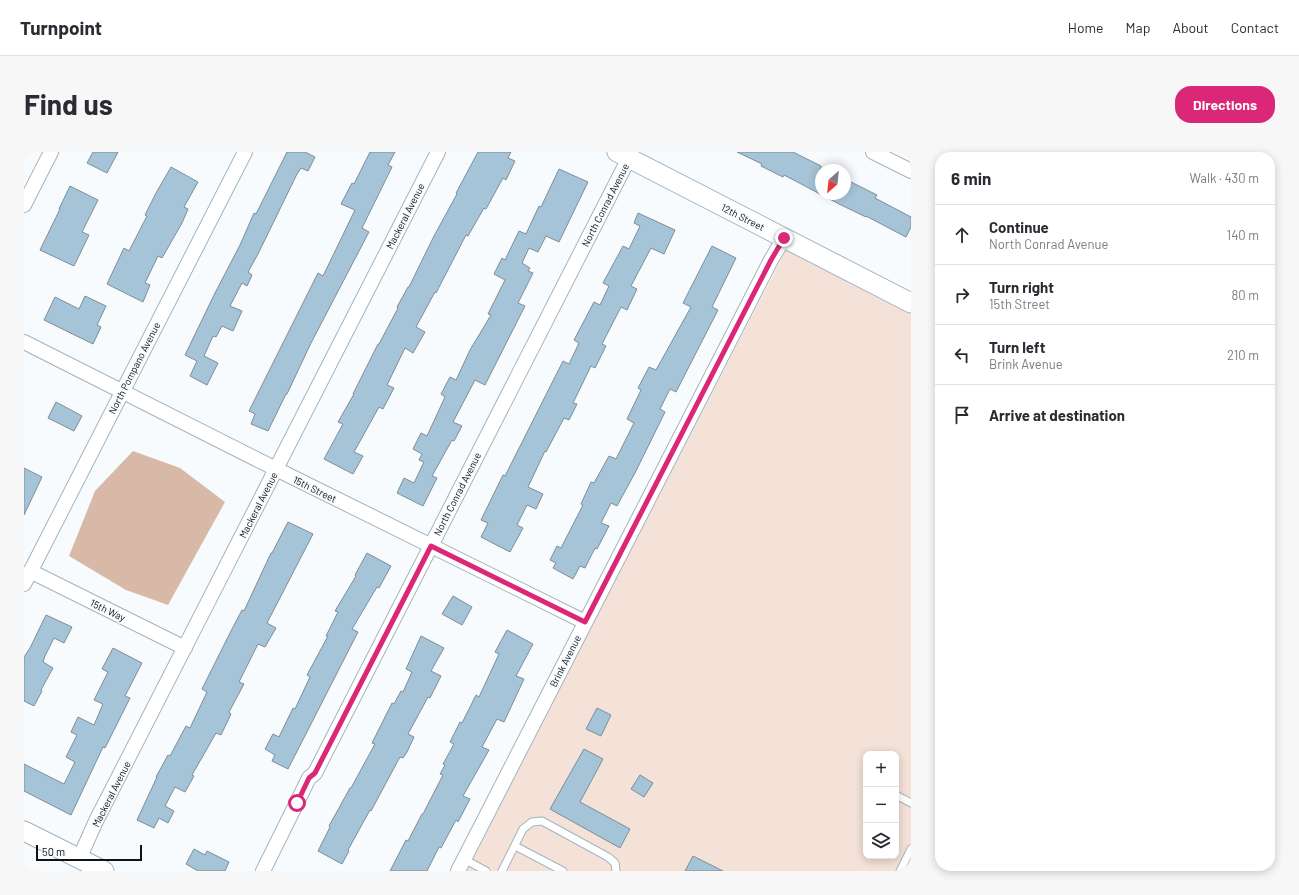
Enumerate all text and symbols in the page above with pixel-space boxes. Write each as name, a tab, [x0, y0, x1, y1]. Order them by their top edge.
text: Turnpoint	[20, 16, 102, 39]
text: Home	[1068, 19, 1104, 36]
text: Map	[1126, 19, 1150, 36]
text: About	[1172, 19, 1209, 36]
text: Contact	[1231, 19, 1279, 36]
button: Directions	[1175, 86, 1275, 123]
text: Find us	[24, 87, 113, 121]
street label: North Conrad Avenue	[579, 161, 631, 249]
north arrow	[815, 164, 851, 200]
text: 6 min	[951, 168, 991, 188]
text: Walk · 430 m	[1190, 170, 1259, 186]
street label: Mackeral Avenue	[383, 181, 427, 251]
street label: 12th Street	[719, 201, 767, 233]
text: Continue	[989, 218, 1049, 236]
icon: ahead	[951, 224, 973, 246]
text: 140 m	[1227, 227, 1259, 243]
route end	[775, 229, 793, 247]
text: North Conrad Avenue	[989, 236, 1108, 252]
text: Turn right	[989, 278, 1054, 296]
icon: right	[951, 284, 973, 306]
text: 80 m	[1232, 287, 1259, 303]
text: 15th Street	[989, 296, 1050, 312]
street label: North Pompano Avenue	[106, 320, 162, 416]
text: Turn left	[989, 338, 1045, 356]
icon: left	[951, 344, 973, 366]
text: 210 m	[1227, 347, 1259, 363]
text: Brink Avenue	[989, 356, 1063, 372]
icon: arrive	[951, 404, 973, 426]
text: Arrive at destination	[989, 406, 1125, 424]
street label: North Conrad Avenue	[431, 450, 483, 538]
street label: Mackeral Avenue	[236, 470, 280, 540]
street label: 15th Street	[291, 473, 339, 505]
street label: 15th Way	[88, 596, 128, 624]
street label: Brink Avenue	[547, 633, 583, 689]
map controls	[863, 751, 899, 859]
button: +	[863, 751, 899, 787]
street label: Mackeral Avenue	[89, 759, 133, 829]
button: −	[863, 787, 899, 823]
route start	[288, 794, 306, 812]
button: layers	[863, 823, 899, 859]
scale bar	[36, 843, 142, 862]
text: 50 m	[42, 845, 65, 858]

